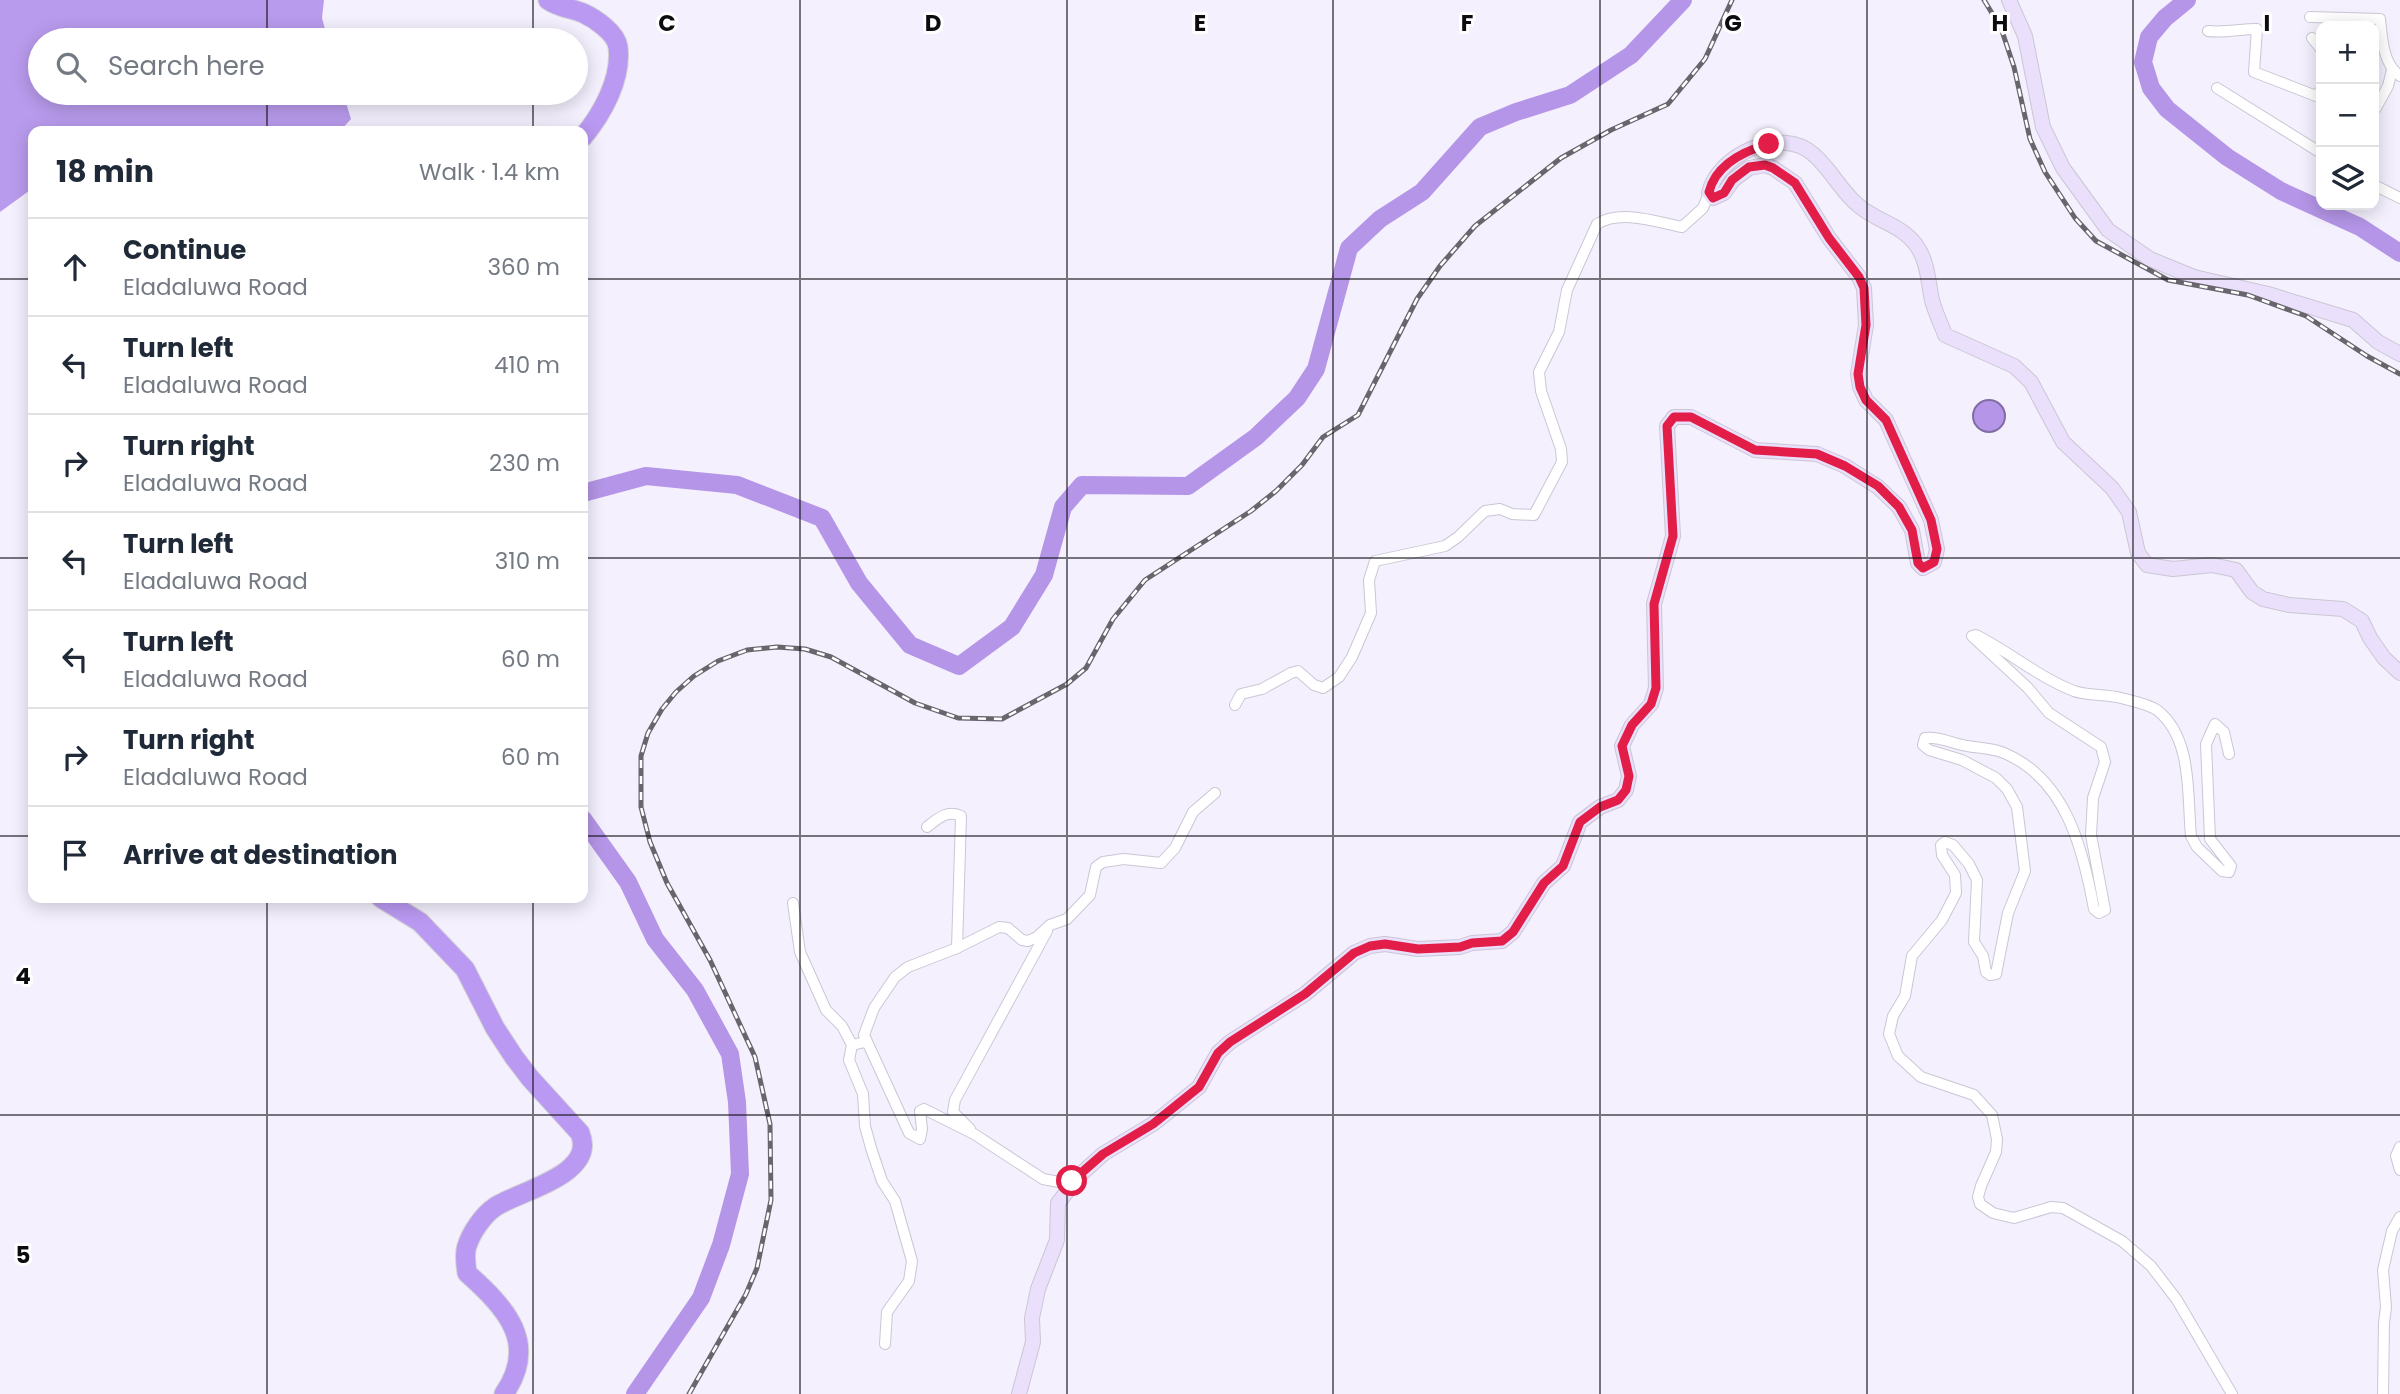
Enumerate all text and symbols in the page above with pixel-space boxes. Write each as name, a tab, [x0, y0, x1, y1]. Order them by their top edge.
text: C	[658, 7, 676, 39]
text: D	[925, 7, 941, 39]
text: E	[1194, 7, 1206, 39]
text: F	[1461, 7, 1473, 39]
text: G	[1724, 7, 1742, 39]
text: H	[1992, 7, 2008, 39]
text: I	[2264, 7, 2270, 39]
map controls	[2316, 21, 2379, 210]
button: +	[2316, 21, 2379, 84]
search box	[28, 28, 588, 105]
icon: search	[52, 48, 90, 86]
text: Search here	[108, 48, 265, 84]
button: −	[2316, 84, 2379, 147]
route end	[1753, 128, 1784, 159]
button: layers	[2316, 147, 2379, 210]
text: 18 min	[56, 150, 154, 193]
text: Walk · 1.4 km	[419, 156, 560, 188]
text: Continue	[123, 232, 246, 268]
icon: ahead	[56, 248, 94, 286]
text: 360 m	[488, 251, 560, 283]
text: Eladaluwa Road	[123, 271, 308, 303]
text: Turn left	[123, 330, 234, 366]
icon: left	[56, 346, 94, 384]
text: 410 m	[494, 349, 560, 381]
text: Eladaluwa Road	[123, 369, 308, 401]
text: Turn right	[123, 428, 255, 464]
icon: right	[56, 444, 94, 482]
text: 230 m	[489, 447, 560, 479]
text: Eladaluwa Road	[123, 467, 308, 499]
text: Turn left	[123, 526, 234, 562]
icon: left	[56, 542, 94, 580]
text: 310 m	[495, 545, 560, 577]
text: Eladaluwa Road	[123, 565, 308, 597]
text: Turn left	[123, 624, 234, 660]
icon: left	[56, 640, 94, 678]
text: 60 m	[501, 643, 560, 675]
text: Eladaluwa Road	[123, 663, 308, 695]
text: Turn right	[123, 722, 255, 758]
icon: right	[56, 738, 94, 776]
text: 60 m	[501, 741, 560, 773]
text: Eladaluwa Road	[123, 761, 308, 793]
icon: arrive	[56, 836, 94, 874]
text: Arrive at destination	[123, 837, 398, 873]
text: 4	[15, 960, 31, 992]
route start	[1056, 1165, 1087, 1196]
text: 5	[16, 1239, 30, 1271]

